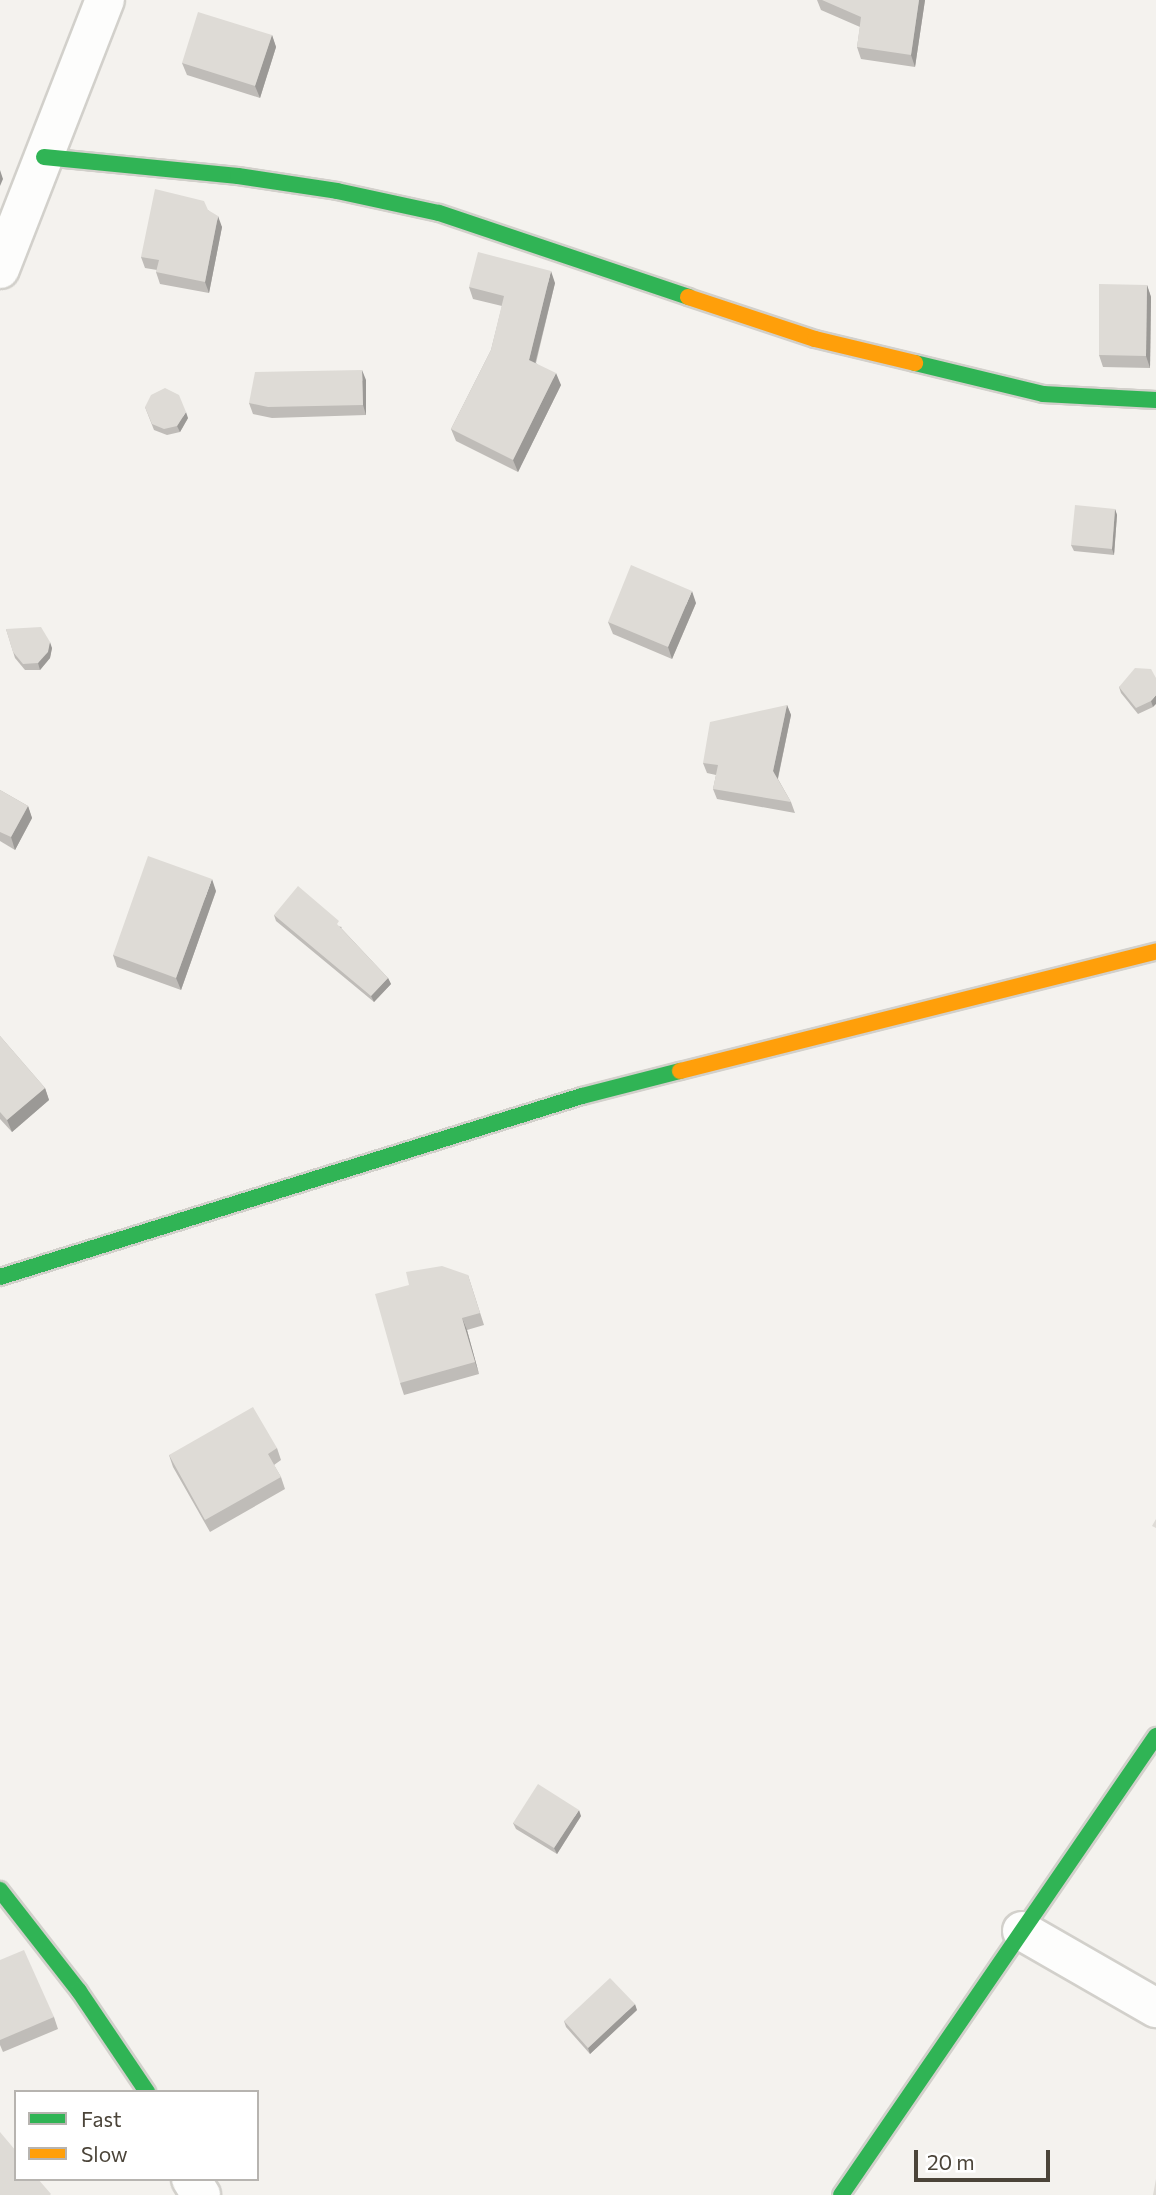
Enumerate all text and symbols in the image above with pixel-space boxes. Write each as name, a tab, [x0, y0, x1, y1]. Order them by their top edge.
legend	[14, 2090, 259, 2181]
text: Fast	[81, 2106, 122, 2131]
scale bar	[918, 2136, 1054, 2180]
text: Slow	[81, 2141, 128, 2166]
text: 20 m	[927, 2149, 975, 2174]

